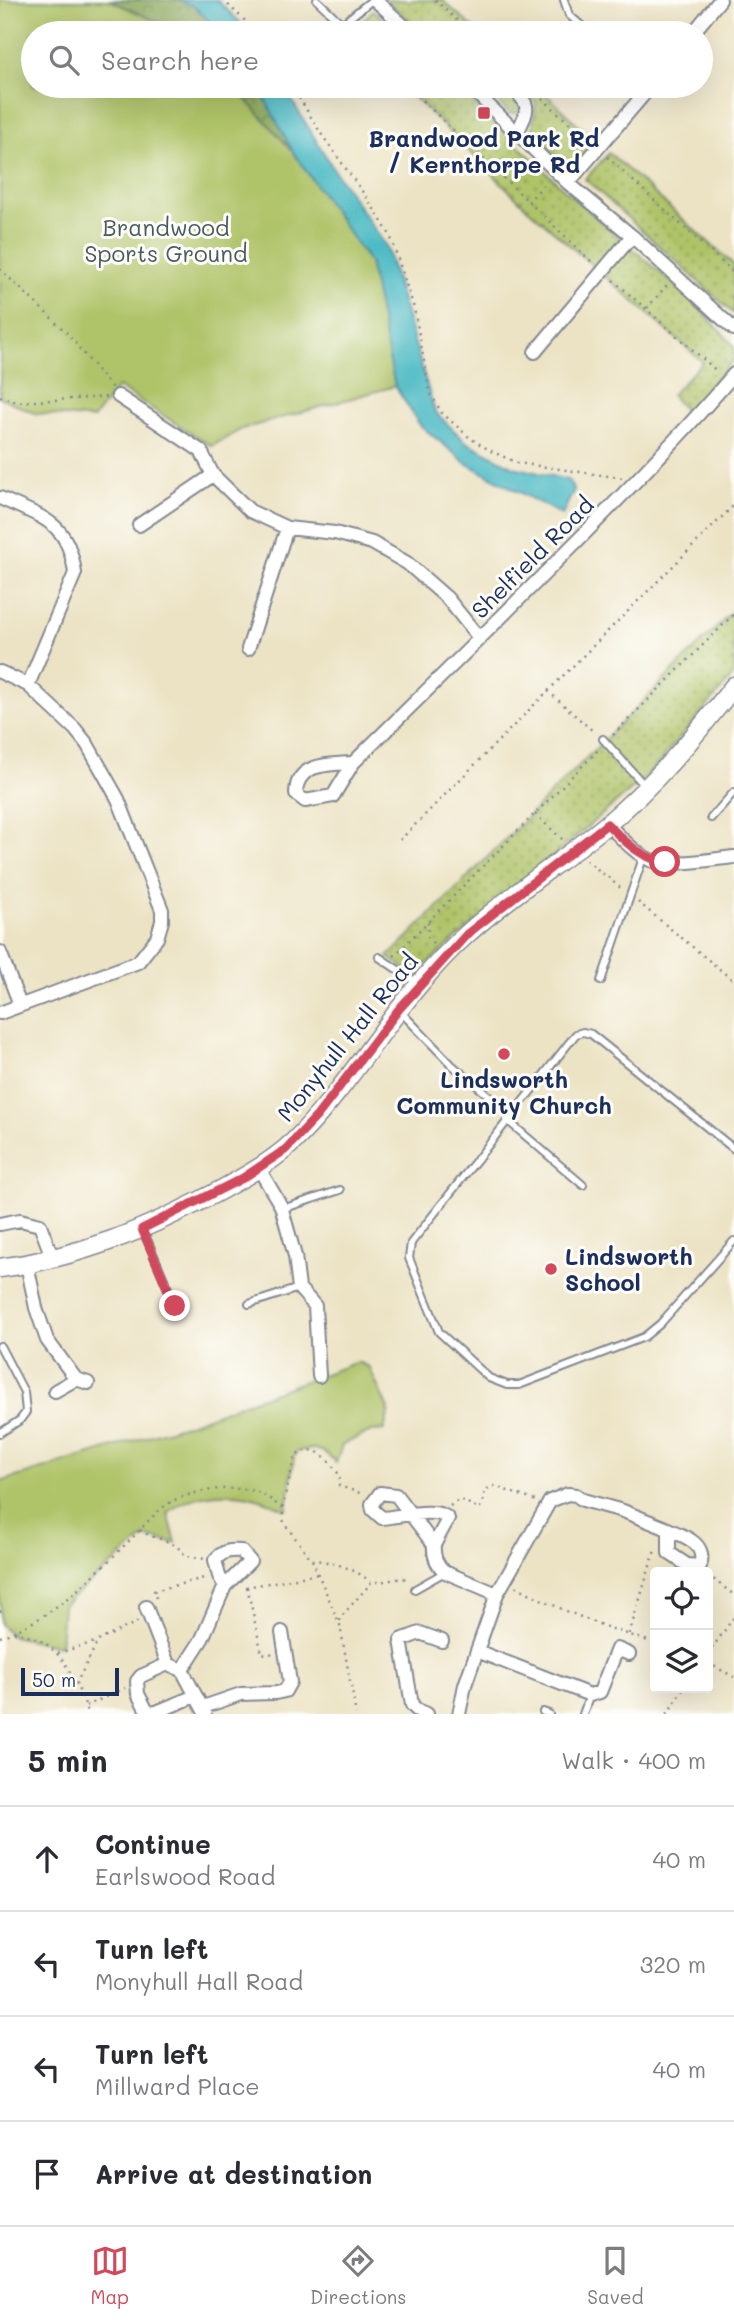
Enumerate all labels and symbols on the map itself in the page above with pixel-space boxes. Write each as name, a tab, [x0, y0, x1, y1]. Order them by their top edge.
marker: Brandwood Park Rd / Kernthorpe Rd	[476, 105, 492, 121]
place label: Brandwood Park Rd / Kernthorpe Rd	[369, 123, 599, 179]
park label: Brandwood Sports Ground	[84, 212, 248, 268]
street label: Shelfield Road	[464, 489, 600, 625]
route start	[649, 846, 680, 877]
street label: Monyhull Hall Road	[270, 947, 424, 1127]
marker: Lindsworth Community Church	[496, 1046, 512, 1062]
place label: Lindsworth Community Church	[396, 1064, 612, 1120]
place label: Lindsworth School	[565, 1241, 693, 1297]
marker: Lindsworth School	[543, 1261, 559, 1277]
route end	[159, 1290, 190, 1321]
scale bar	[21, 1665, 119, 1697]

